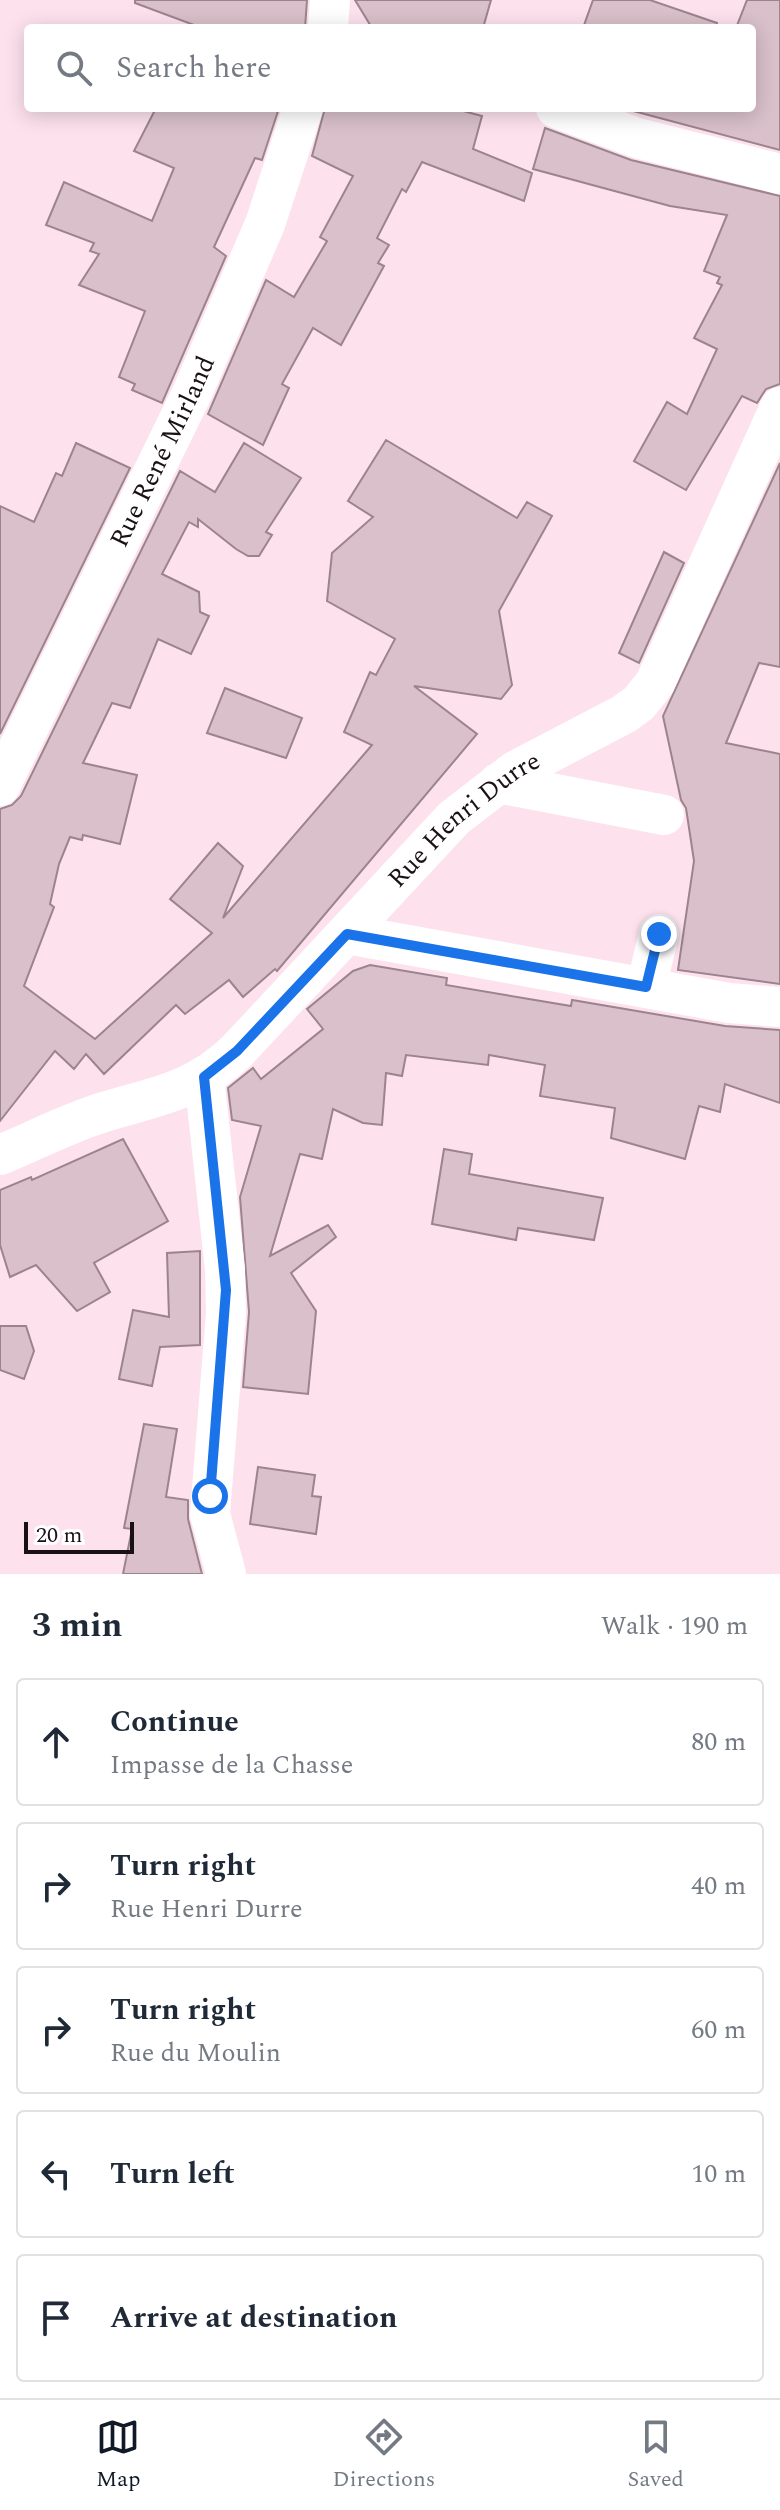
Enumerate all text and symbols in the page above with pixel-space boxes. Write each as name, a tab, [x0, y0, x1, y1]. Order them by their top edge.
search box	[24, 24, 756, 112]
text: Search here	[116, 45, 272, 91]
icon: search	[52, 46, 96, 90]
street label: Rue René Mirland	[100, 349, 226, 554]
street label: Rue Henri Durre	[378, 741, 547, 897]
route end	[641, 916, 677, 952]
route start	[192, 1478, 228, 1514]
scale bar	[24, 1518, 134, 1554]
text: 20 m	[36, 1519, 82, 1552]
text: 3 min	[32, 1600, 122, 1652]
text: Walk · 190 m	[601, 1606, 748, 1646]
text: Continue	[110, 1699, 239, 1745]
icon: ahead	[34, 1720, 78, 1764]
text: 80 m	[691, 1722, 746, 1762]
text: Impasse de la Chasse	[110, 1745, 353, 1785]
text: Turn right	[110, 1843, 256, 1889]
icon: right	[34, 1864, 78, 1908]
text: 40 m	[691, 1866, 746, 1906]
text: Rue Henri Durre	[110, 1889, 303, 1929]
text: Turn right	[110, 1987, 256, 2033]
icon: right	[34, 2008, 78, 2052]
text: 60 m	[691, 2010, 746, 2050]
text: Rue du Moulin	[110, 2033, 281, 2073]
text: Turn left	[110, 2151, 235, 2197]
icon: left	[34, 2152, 78, 2196]
text: 10 m	[691, 2154, 746, 2194]
text: Arrive at destination	[110, 2295, 397, 2341]
icon: arrive	[34, 2296, 78, 2340]
tab: Map	[96, 2415, 140, 2496]
tab: Directions	[333, 2415, 435, 2496]
tab: Saved	[627, 2415, 684, 2496]

